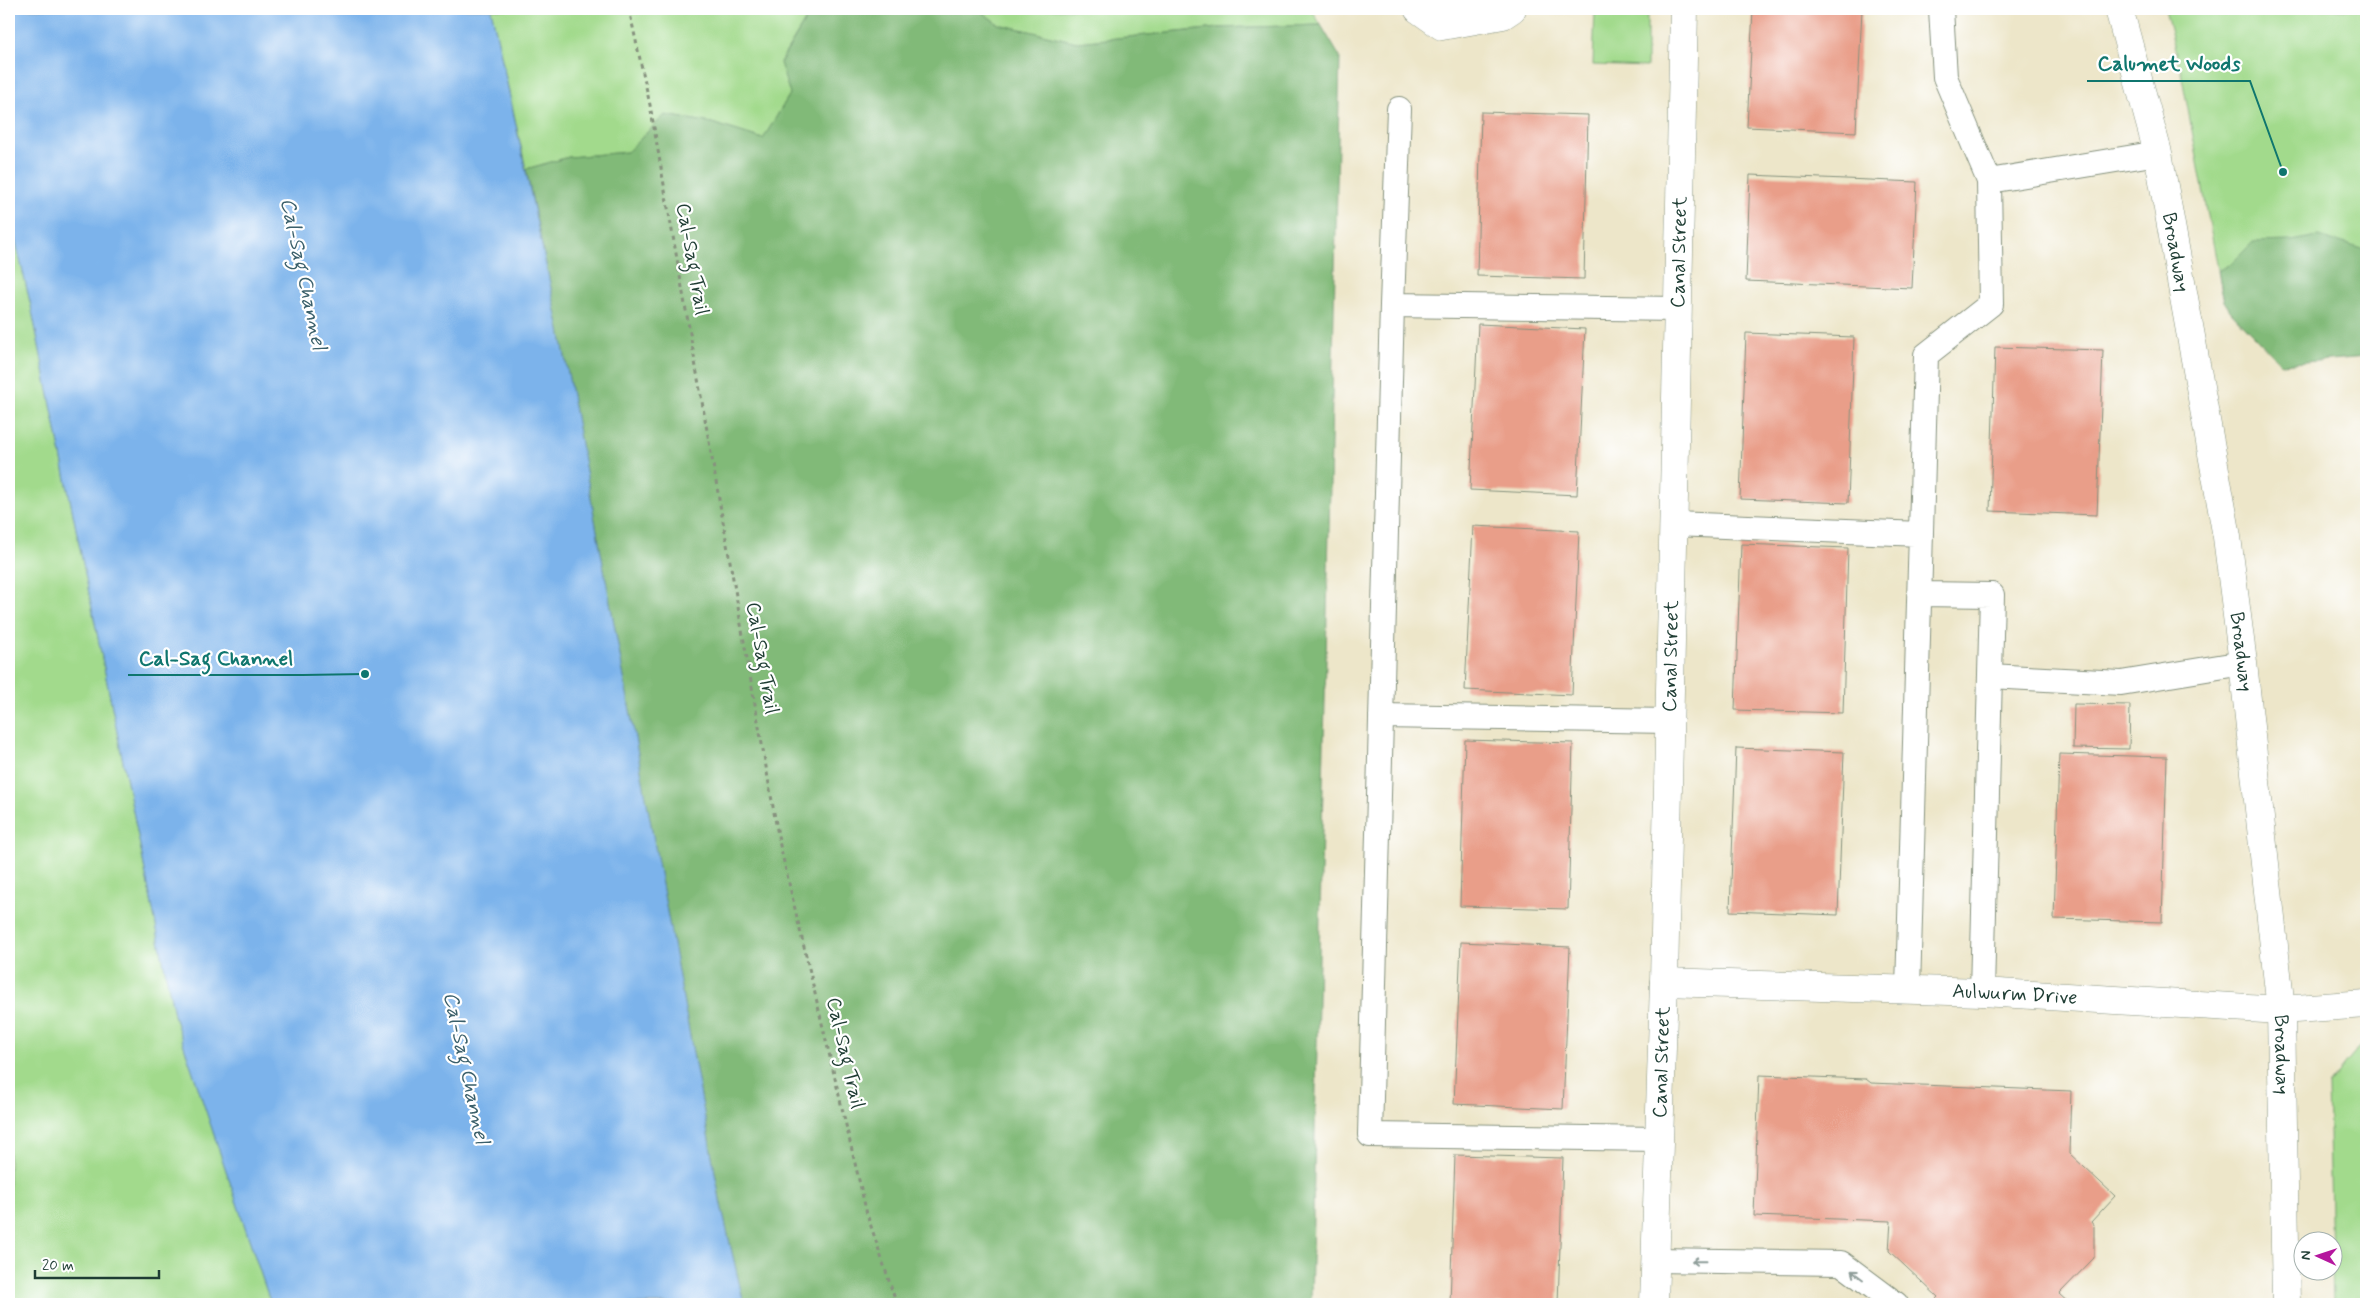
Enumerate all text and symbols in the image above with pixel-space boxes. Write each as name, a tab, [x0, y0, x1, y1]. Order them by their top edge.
callout: Calumet Woods	[2087, 45, 2250, 81]
text: Calumet Woods	[2098, 50, 2241, 78]
water label: Cal-Sag Channel	[271, 195, 333, 355]
street label: Canal Street	[1664, 196, 1694, 308]
street label: Cal-Sag Trail	[667, 201, 715, 318]
street label: Broadway	[2155, 210, 2196, 294]
street label: Cal-Sag Trail	[737, 600, 785, 717]
street label: Canal Street	[1656, 600, 1685, 712]
street label: Broadway	[2223, 610, 2260, 693]
callout: Cal-Sag Channel	[128, 639, 303, 675]
text: Cal-Sag Channel	[139, 645, 293, 675]
street label: Aulwurm Drive	[1952, 978, 2078, 1011]
water label: Cal-Sag Channel	[434, 989, 496, 1149]
street label: Cal-Sag Trail	[817, 995, 871, 1112]
street label: Canal Street	[1646, 1006, 1677, 1118]
street label: Broadway	[2268, 1014, 2296, 1095]
north arrow	[2292, 1230, 2342, 1280]
scale bar	[35, 1248, 159, 1280]
text: N	[2297, 1250, 2315, 1261]
text: 20 m	[42, 1256, 74, 1276]
one-way arrow	[1691, 1256, 1707, 1265]
one-way arrow	[1851, 1269, 1864, 1280]

